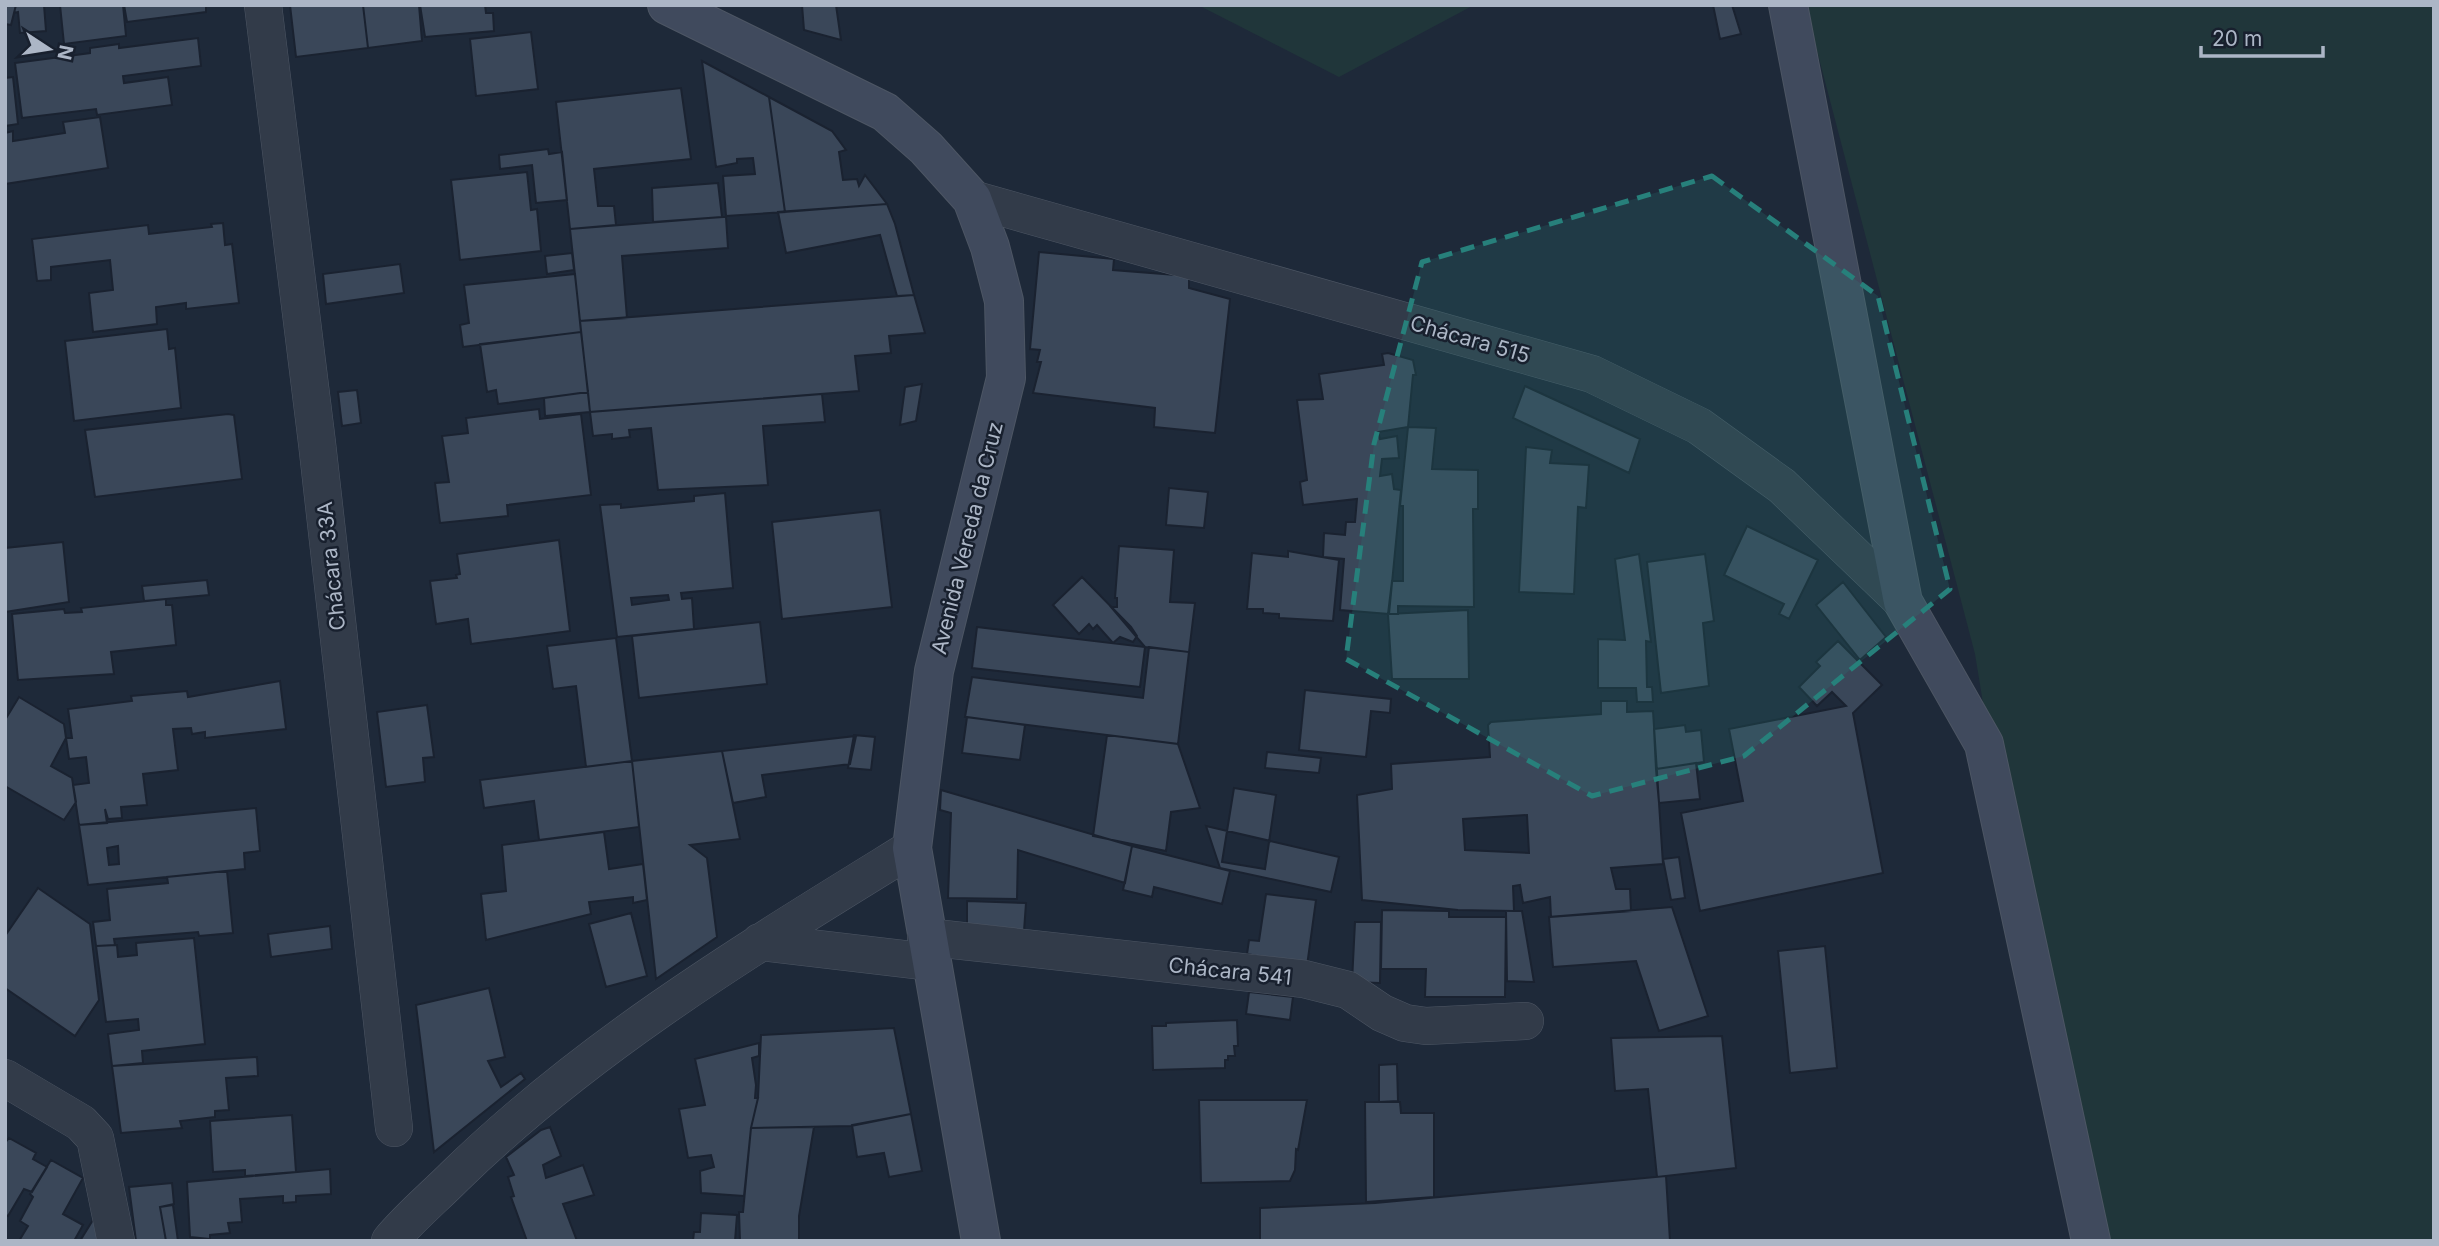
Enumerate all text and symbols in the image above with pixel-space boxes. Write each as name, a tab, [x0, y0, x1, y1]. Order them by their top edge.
north arrow	[14, 14, 84, 84]
scale bar	[2201, 14, 2324, 58]
text: 20 m	[2212, 26, 2262, 51]
text: N	[52, 43, 78, 62]
street label: Chácara 515	[1407, 310, 1533, 368]
street label: Avenida Vereda da Cruz	[926, 419, 1008, 657]
street label: Chácara 33A	[312, 500, 350, 632]
street label: Chácara 541	[1167, 952, 1293, 990]

